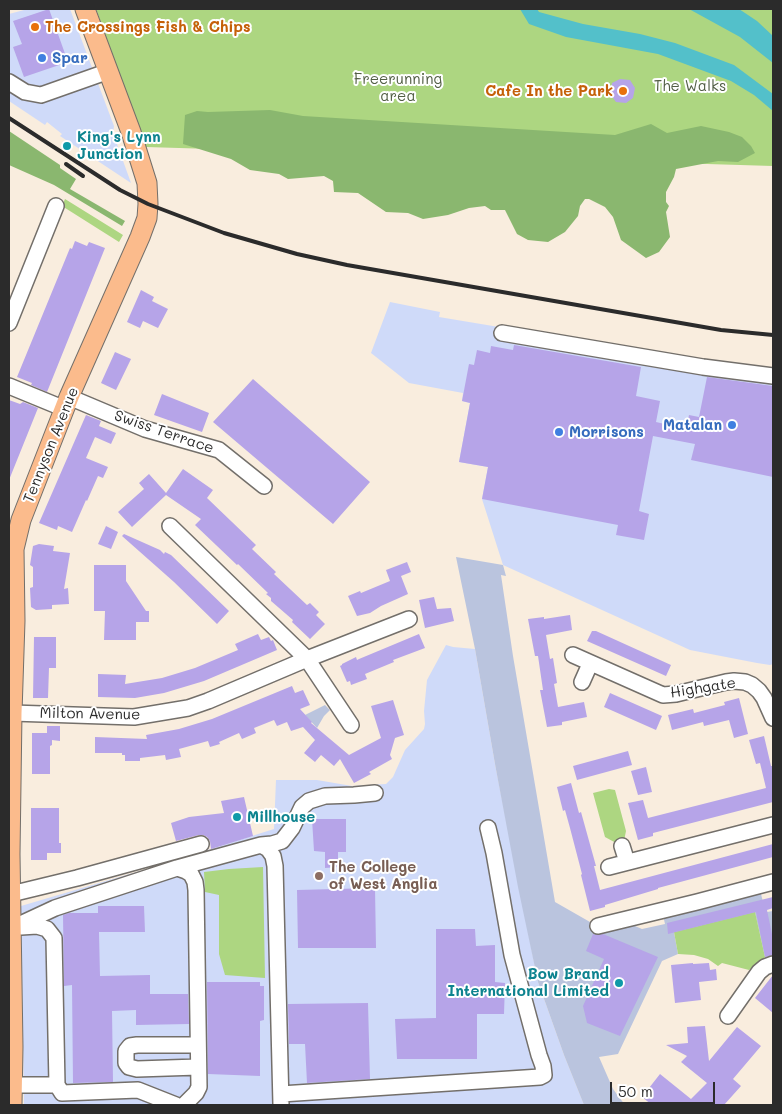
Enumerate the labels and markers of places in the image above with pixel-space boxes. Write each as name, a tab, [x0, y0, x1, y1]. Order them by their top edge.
place label: The Crossings Fish & Chips	[45, 18, 251, 36]
marker: The Crossings Fish & Chips	[29, 21, 41, 33]
place label: Spar	[52, 49, 88, 67]
marker: Spar	[36, 52, 48, 64]
place label: Cafe In the Park	[485, 82, 613, 100]
marker: Cafe In the Park	[617, 85, 629, 97]
place label: King's Lynn Junction	[77, 128, 161, 163]
marker: King's Lynn Junction	[61, 140, 73, 152]
place label: Matalan	[663, 416, 722, 434]
marker: Matalan	[726, 419, 738, 431]
place label: Morrisons	[569, 423, 644, 441]
marker: Morrisons	[553, 426, 565, 438]
place label: Millhouse	[247, 808, 315, 826]
marker: Millhouse	[231, 811, 243, 823]
place label: The College of West Anglia	[329, 858, 438, 893]
marker: The College of West Anglia	[313, 870, 325, 882]
place label: Bow Brand International Limited	[448, 965, 609, 1000]
marker: Bow Brand International Limited	[613, 977, 625, 989]

